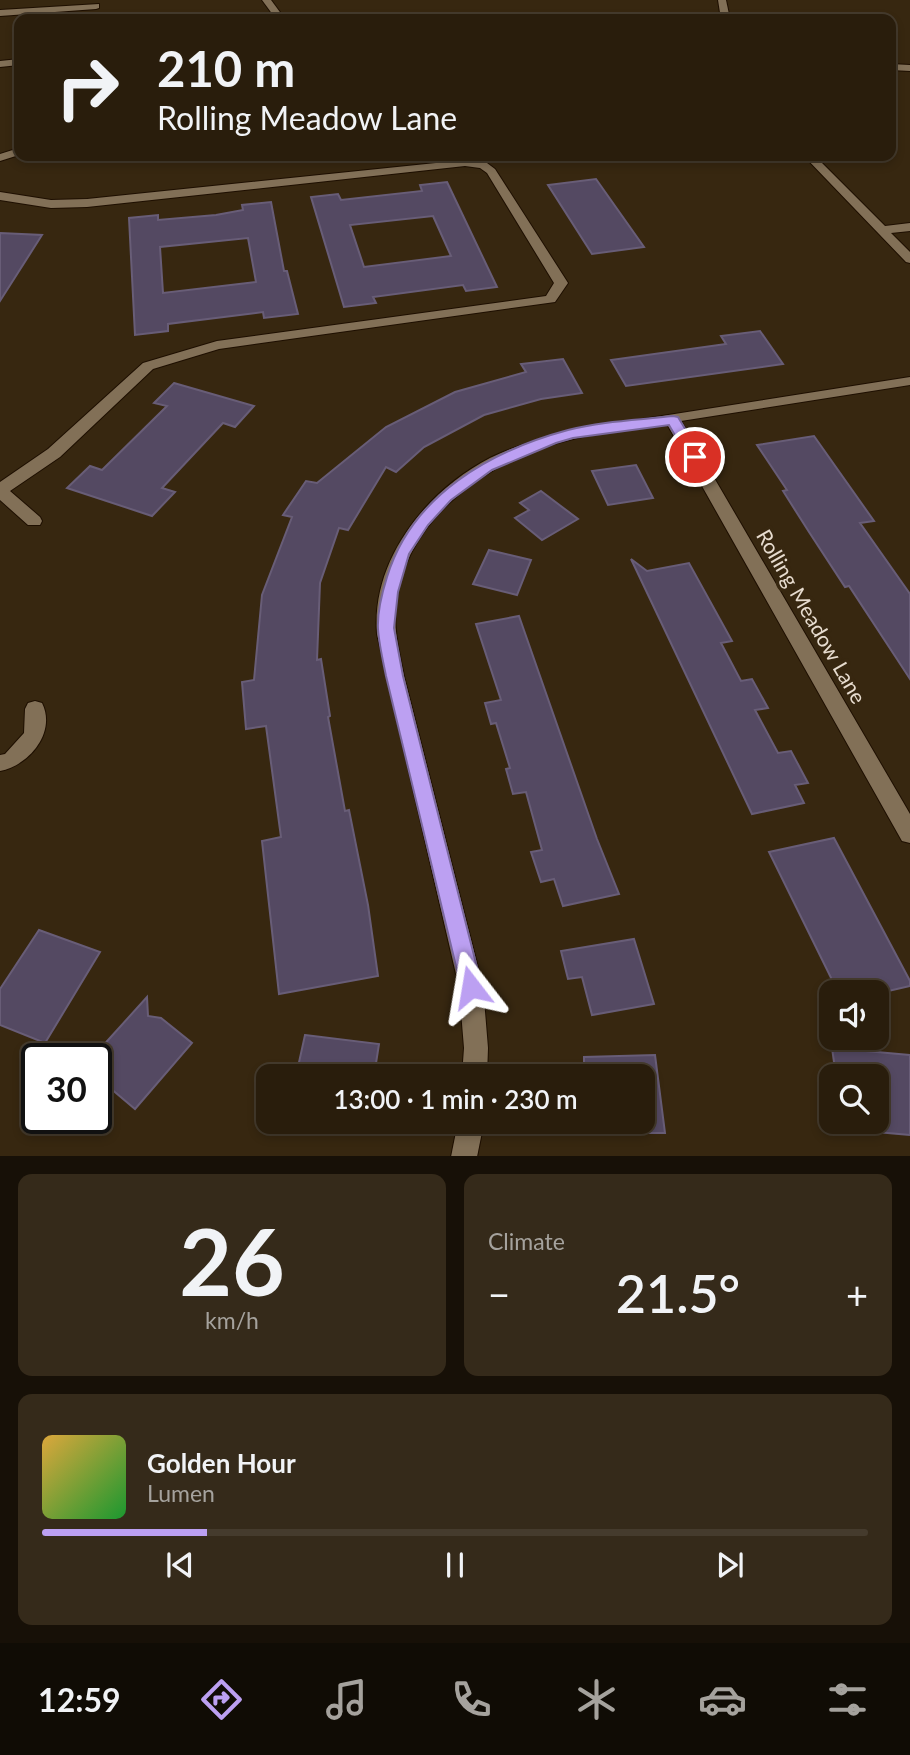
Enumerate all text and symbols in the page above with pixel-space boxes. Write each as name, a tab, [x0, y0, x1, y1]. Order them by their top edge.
text: 210 m	[157, 39, 295, 97]
icon: right	[42, 42, 133, 133]
text: Rolling Meadow Lane	[157, 98, 457, 137]
pin	[665, 427, 725, 487]
icon: arrive	[676, 438, 714, 476]
street label: Rolling Meadow Lane	[752, 524, 872, 708]
position arrow	[434, 950, 508, 1024]
map controls	[819, 980, 889, 1134]
button: sound	[819, 980, 889, 1050]
speed limit sign: 30	[21, 1043, 112, 1134]
button: search	[819, 1064, 889, 1134]
text: 13:00 · 1 min · 230 m	[333, 1083, 578, 1115]
text: 26	[179, 1206, 285, 1315]
text: Climate	[488, 1227, 565, 1255]
text: 21.5°	[616, 1262, 740, 1324]
text: −	[488, 1271, 510, 1317]
text: +	[846, 1271, 868, 1317]
text: km/h	[205, 1306, 259, 1334]
text: Golden Hour	[147, 1447, 296, 1479]
text: Lumen	[147, 1479, 215, 1507]
icon: previous	[161, 1546, 199, 1584]
icon: pause	[436, 1546, 474, 1584]
icon: next	[711, 1546, 749, 1584]
icon: directions	[197, 1675, 246, 1724]
icon: music	[322, 1675, 371, 1724]
icon: phone	[447, 1675, 496, 1724]
icon: climate	[572, 1675, 621, 1724]
icon: car	[698, 1675, 747, 1724]
icon: filters	[823, 1675, 872, 1724]
text: 12:59	[38, 1680, 121, 1719]

